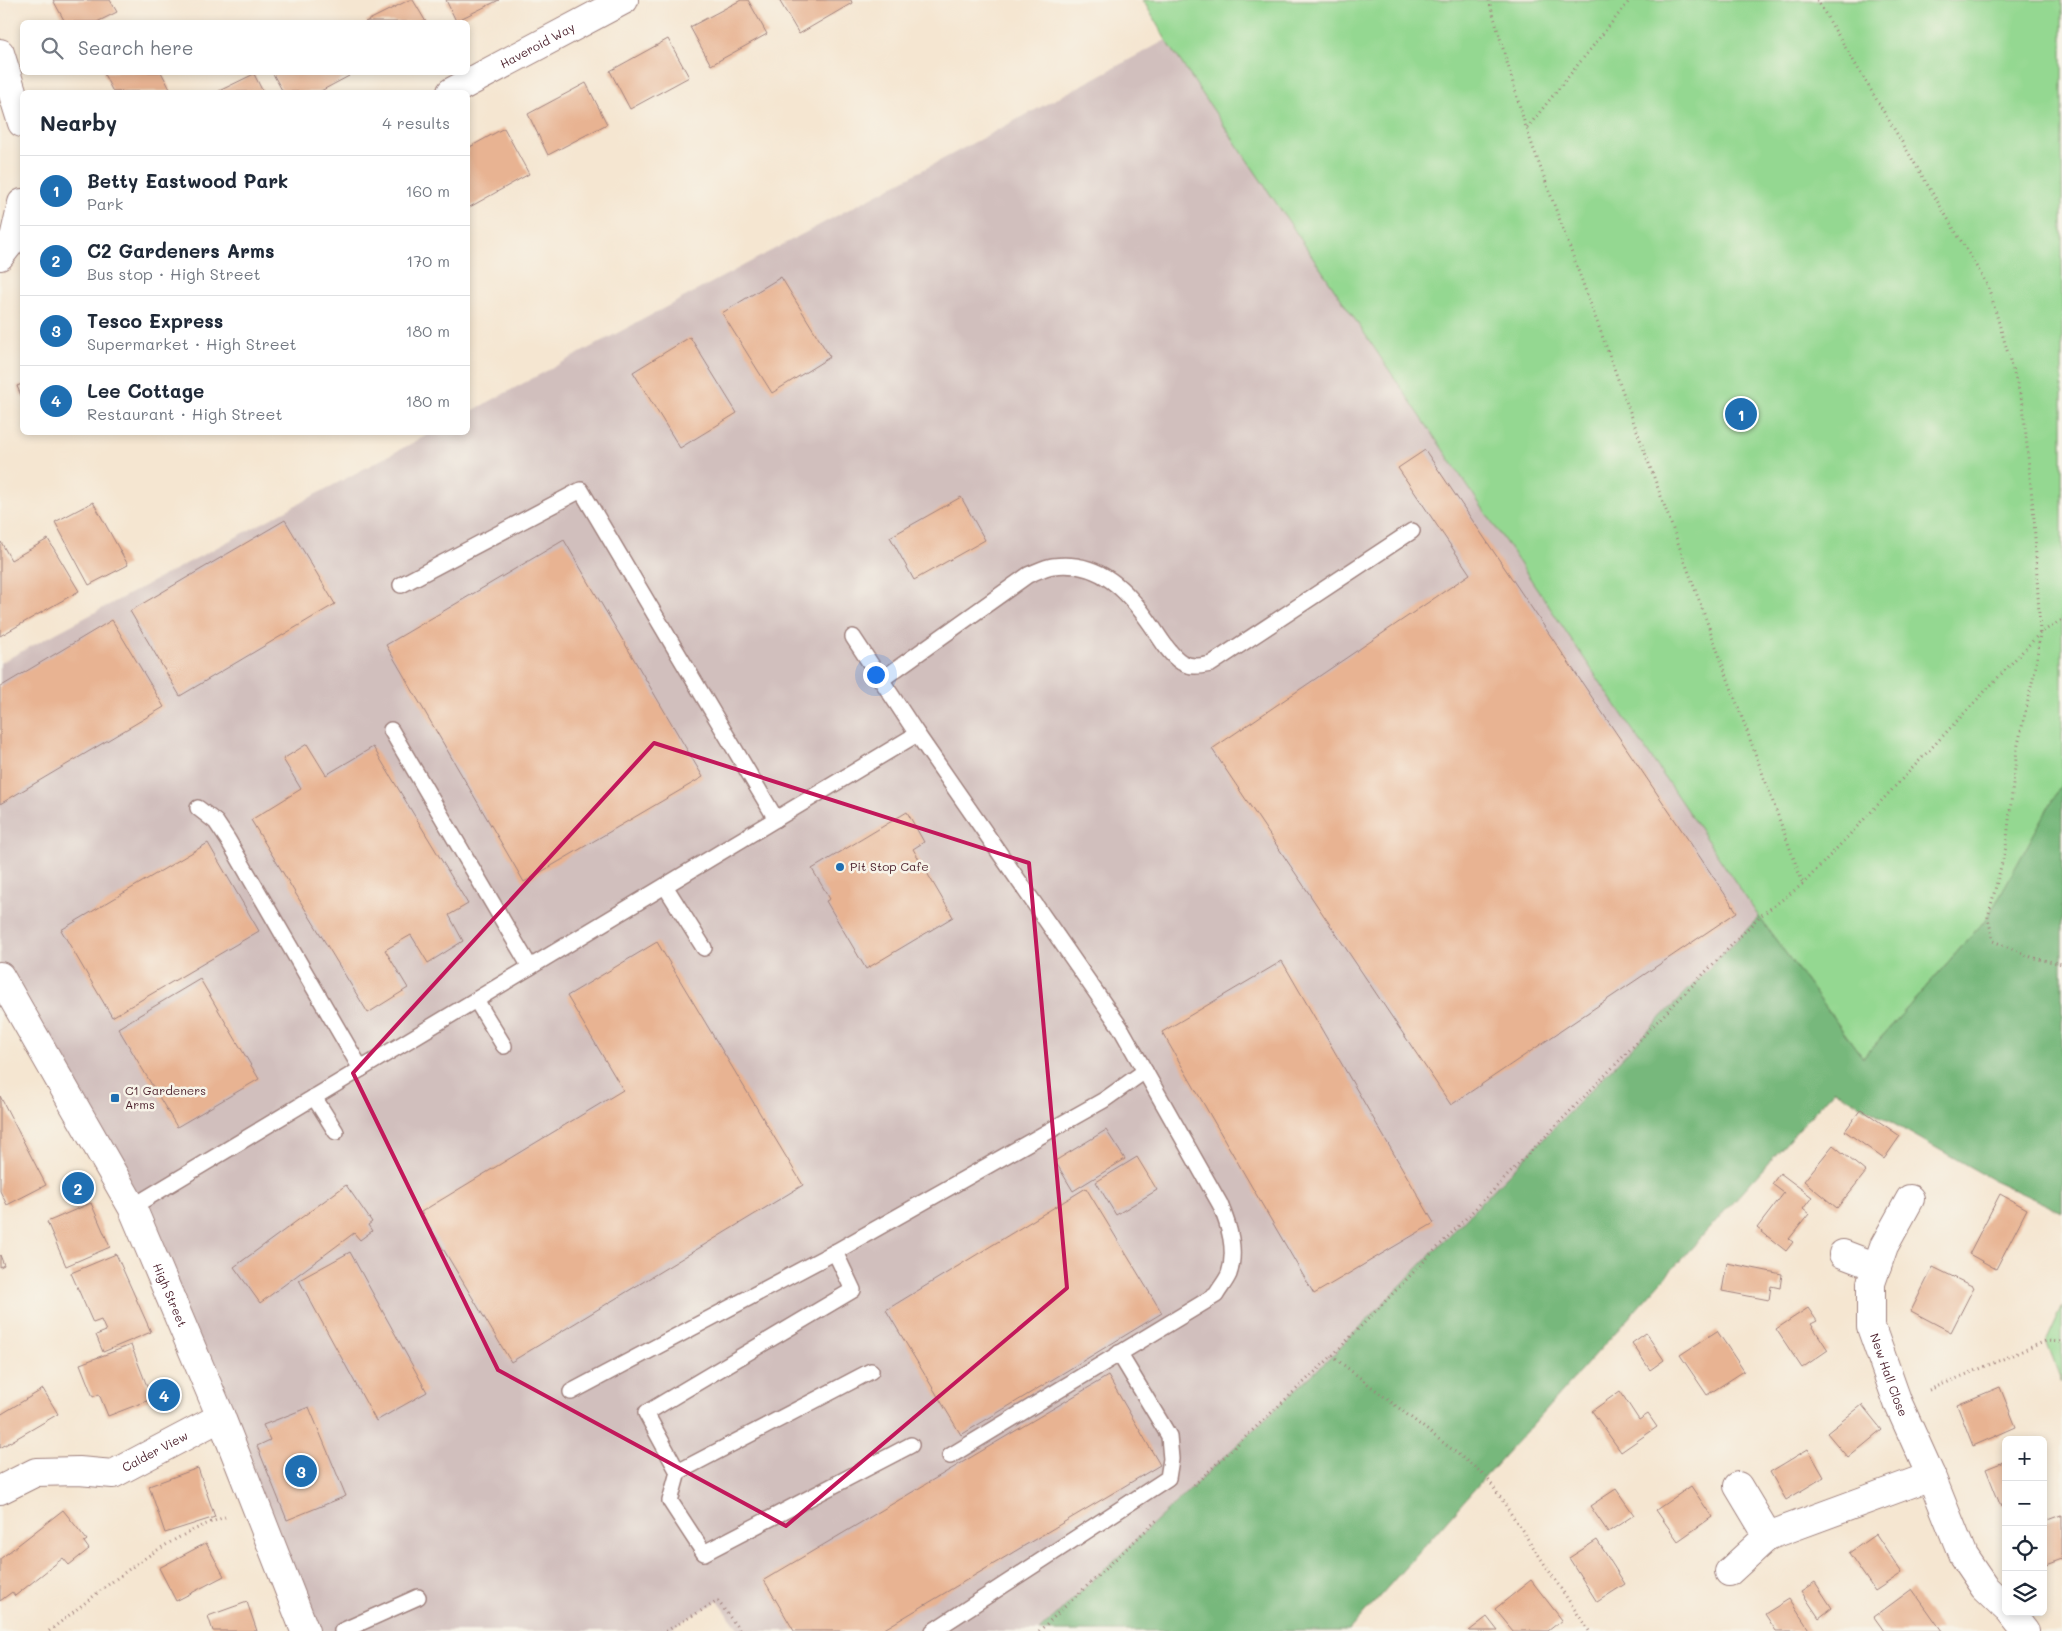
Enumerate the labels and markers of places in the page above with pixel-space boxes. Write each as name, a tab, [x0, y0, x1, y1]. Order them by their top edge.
pin: 1	[1725, 395, 1757, 433]
place label: Pit Stop Cafe	[850, 858, 929, 874]
marker: Pit Stop Cafe	[834, 861, 846, 873]
place label: C1 Gardeners Arms	[125, 1082, 206, 1112]
marker: C1 Gardeners Arms	[109, 1092, 121, 1104]
pin: 2	[62, 1169, 94, 1207]
pin: 4	[148, 1376, 180, 1414]
pin: 3	[285, 1452, 317, 1490]

